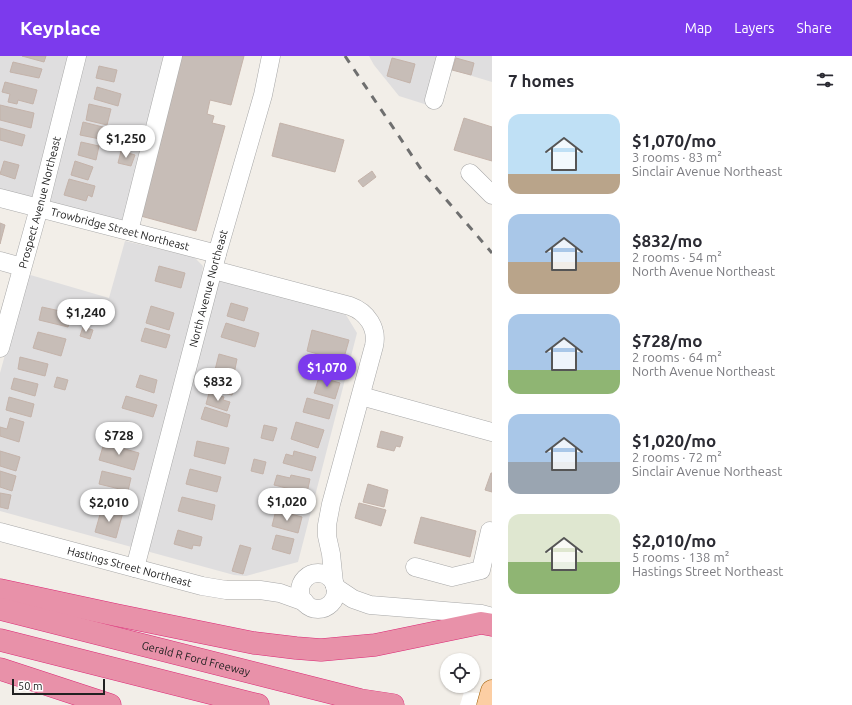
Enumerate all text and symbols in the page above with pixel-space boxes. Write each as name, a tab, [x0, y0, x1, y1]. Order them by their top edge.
text: Keyplace	[20, 17, 101, 39]
text: Map	[685, 20, 712, 36]
text: Layers	[734, 20, 774, 36]
text: Share	[796, 20, 832, 36]
icon: filters	[814, 69, 836, 91]
text: 7 homes	[508, 71, 574, 90]
pin: $1,250	[93, 125, 159, 159]
icon: home	[540, 130, 588, 178]
text: $1,250	[106, 131, 146, 145]
text: $1,070/mo	[632, 131, 716, 150]
street label: Prospect Avenue Northeast	[16, 134, 63, 270]
text: 3 rooms · 83 m²	[632, 150, 722, 164]
text: Sinclair Avenue Northeast	[632, 164, 782, 178]
street label: Trowbridge Street Northeast	[49, 205, 191, 253]
street label: North Avenue Northeast	[187, 228, 230, 349]
icon: home	[540, 230, 588, 278]
text: $832/mo	[632, 231, 702, 250]
text: 2 rooms · 54 m²	[632, 250, 722, 264]
text: North Avenue Northeast	[632, 264, 775, 278]
pin: $1,240	[53, 299, 119, 333]
text: $1,240	[66, 305, 106, 319]
icon: home	[540, 330, 588, 378]
text: $728/mo	[632, 331, 702, 350]
text: 2 rooms · 64 m²	[632, 350, 722, 364]
pin: $1,070	[294, 354, 360, 388]
text: $1,070	[307, 360, 347, 374]
text: North Avenue Northeast	[632, 364, 775, 378]
pin: $832	[194, 368, 242, 402]
text: $832	[203, 374, 233, 388]
pin: $728	[95, 422, 143, 456]
text: $728	[104, 428, 134, 442]
icon: home	[540, 430, 588, 478]
text: $1,020/mo	[632, 431, 716, 450]
text: 2 rooms · 72 m²	[632, 450, 722, 464]
text: Sinclair Avenue Northeast	[632, 464, 782, 478]
pin: $1,020	[254, 488, 320, 522]
pin: $2,010	[76, 489, 142, 523]
text: $1,020	[267, 494, 307, 508]
text: $2,010	[89, 495, 129, 509]
icon: home	[540, 530, 588, 578]
text: $2,010/mo	[632, 531, 716, 550]
street label: Hastings Street Northeast	[66, 544, 194, 589]
text: 5 rooms · 138 m²	[632, 550, 729, 564]
text: Hastings Street Northeast	[632, 564, 783, 578]
street label: Gerald R Ford Freeway	[140, 639, 252, 678]
map controls	[440, 653, 480, 693]
button: locate	[440, 653, 480, 693]
scale bar	[12, 677, 105, 696]
text: 50 m	[18, 680, 42, 692]

